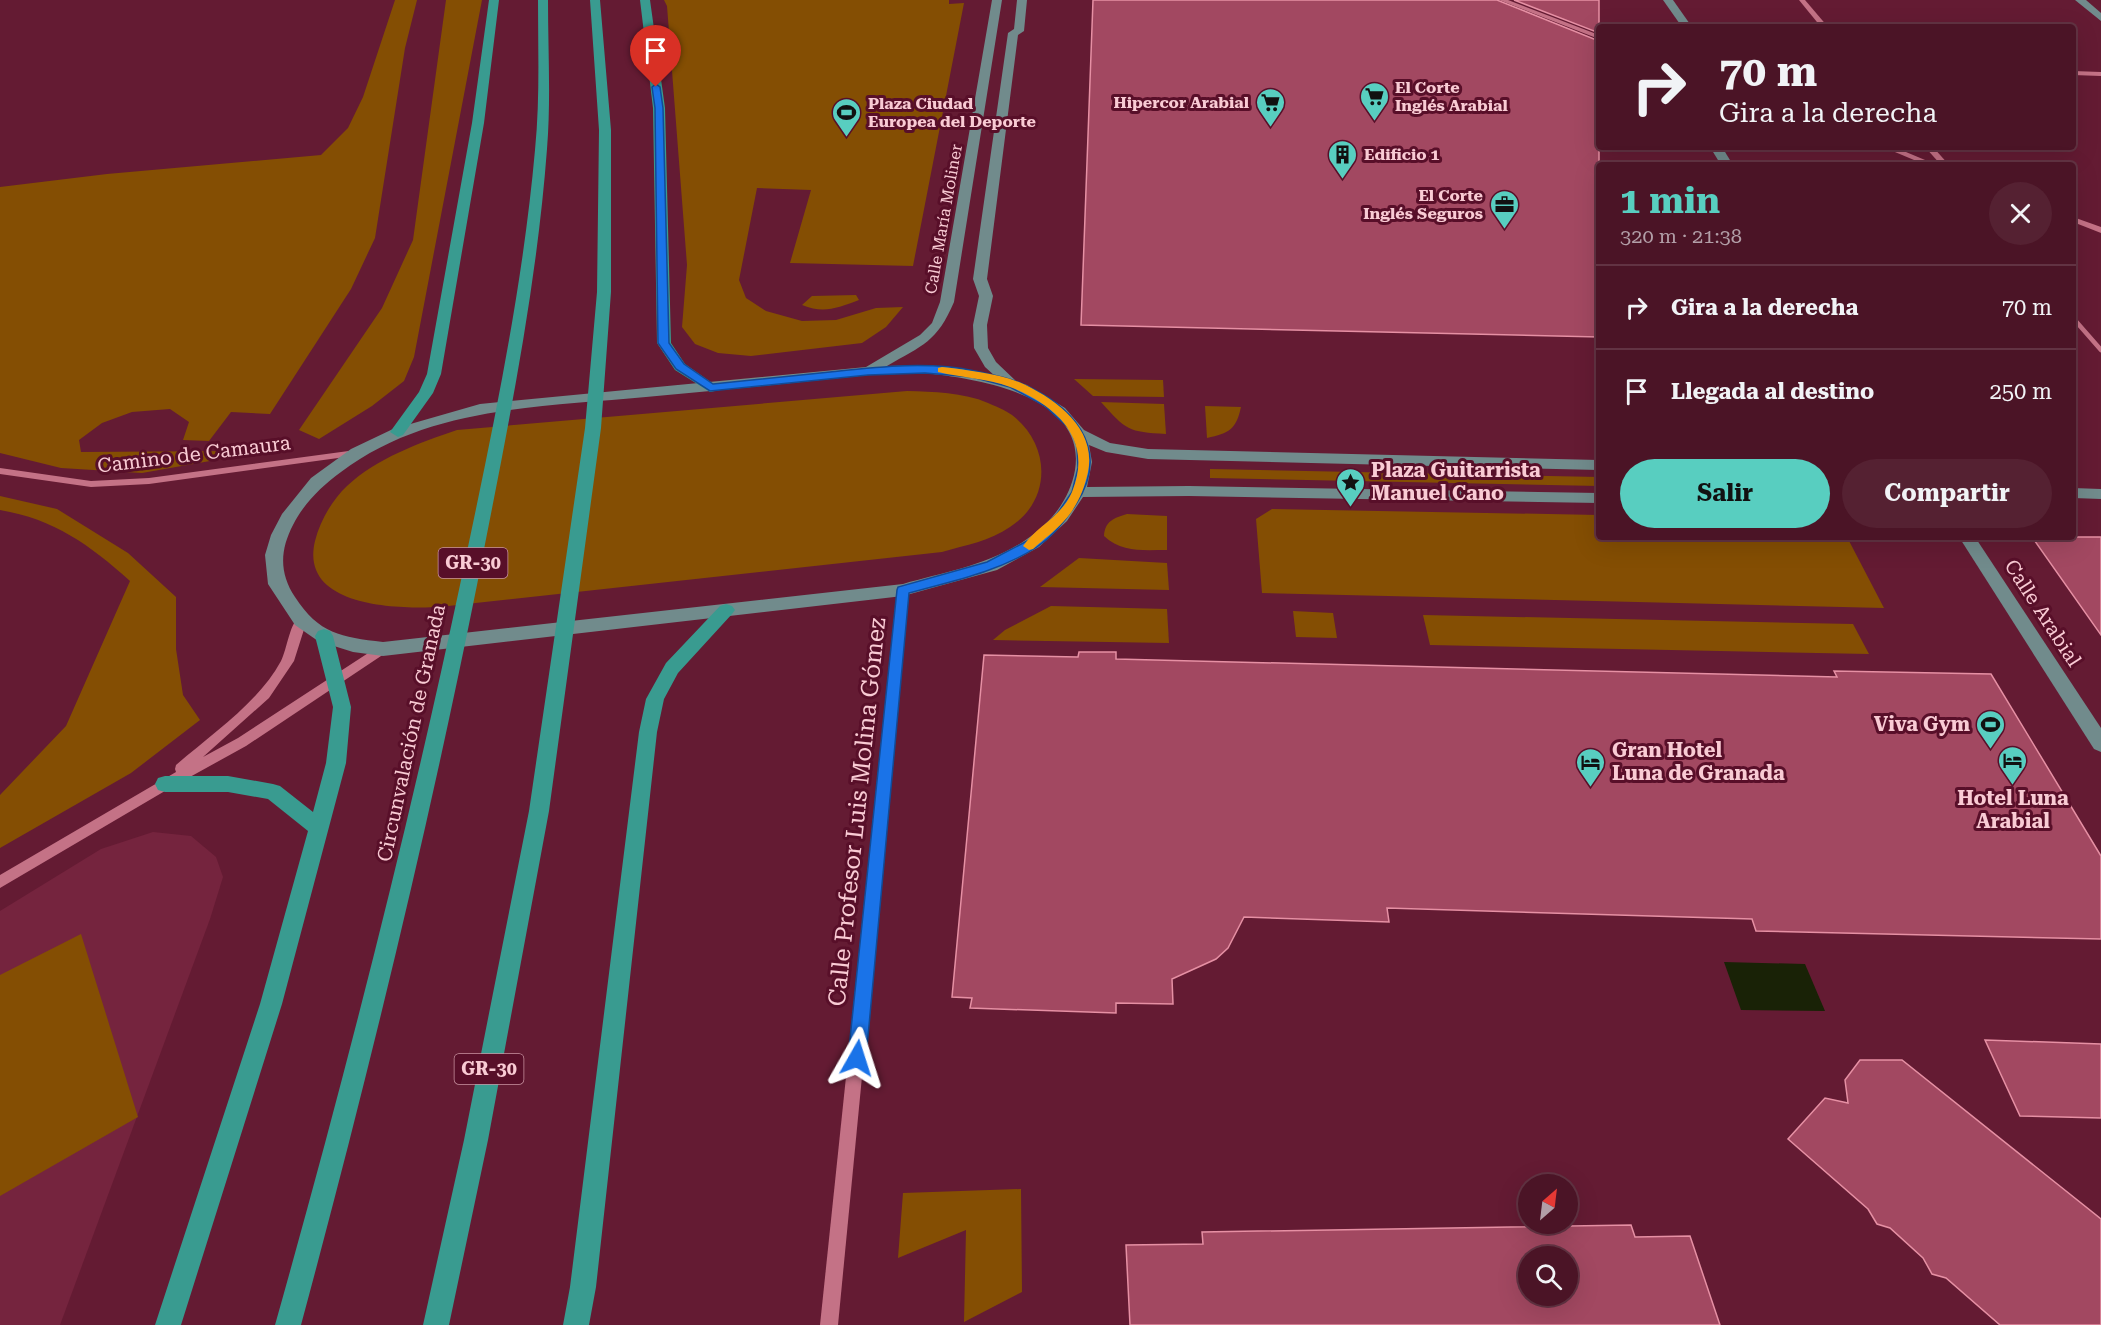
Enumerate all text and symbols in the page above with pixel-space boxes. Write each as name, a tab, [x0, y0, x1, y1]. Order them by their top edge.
pin	[630, 25, 681, 87]
icon: arrive	[639, 34, 672, 67]
text: 70 m	[1719, 47, 1817, 96]
icon: right	[1620, 48, 1698, 126]
place label: El Corte Inglés Arabial	[1395, 78, 1508, 115]
supermarket icon: El Corte Inglés Arabial	[1358, 80, 1390, 122]
supermarket icon: Hipercor Arabial	[1254, 86, 1286, 128]
place label: Hipercor Arabial	[1114, 93, 1250, 112]
place label: Plaza Ciudad Europea del Deporte	[868, 94, 1036, 131]
sports icon: Plaza Ciudad Europea del Deporte	[831, 96, 863, 138]
text: Gira a la derecha	[1719, 97, 1937, 129]
building icon: Edificio 1	[1327, 138, 1359, 180]
street label: Calle María Moliner	[921, 142, 966, 295]
place label: Edificio 1	[1364, 145, 1440, 164]
text: 1 min	[1620, 180, 1720, 222]
button: close	[1989, 182, 2052, 245]
place label: El Corte Inglés Seguros	[1363, 186, 1483, 223]
office icon: El Corte Inglés Seguros	[1488, 188, 1520, 230]
text: 320 m · 21:38	[1620, 224, 1742, 248]
icon: right	[1620, 291, 1653, 324]
text: Gira a la derecha	[1671, 295, 1858, 320]
text: 70 m	[2002, 295, 2052, 320]
icon: arrive	[1620, 375, 1653, 408]
text: Llegada al destino	[1671, 379, 1874, 404]
text: 250 m	[1989, 379, 2052, 404]
street label: Camino de Camaura	[96, 430, 292, 478]
place label: Plaza Guitarrista Manuel Cano	[1371, 458, 1541, 505]
button: Salir	[1620, 459, 1830, 528]
button: Compartir	[1842, 459, 2052, 528]
place icon: Plaza Guitarrista Manuel Cano	[1334, 466, 1366, 508]
road number: GR-30	[438, 548, 508, 578]
street label: Calle Arabial	[2000, 555, 2086, 671]
street label: Circunvalación de Granada	[372, 602, 450, 864]
street label: Calle Profesor Luis Molina Gómez	[823, 616, 891, 1008]
sports icon: Viva Gym	[1975, 708, 2007, 750]
place label: Viva Gym	[1874, 712, 1970, 736]
place label: Gran Hotel Luna de Granada	[1612, 738, 1785, 785]
hotel icon: Hotel Luna Arabial	[1997, 744, 2029, 786]
hotel icon: Gran Hotel Luna de Granada	[1575, 746, 1607, 788]
place label: Hotel Luna Arabial	[1957, 786, 2069, 833]
position arrow	[825, 1026, 889, 1090]
road number: GR-30	[454, 1054, 524, 1084]
north arrow	[1518, 1174, 1578, 1234]
map controls	[1518, 1174, 1578, 1306]
button: search	[1518, 1246, 1578, 1306]

